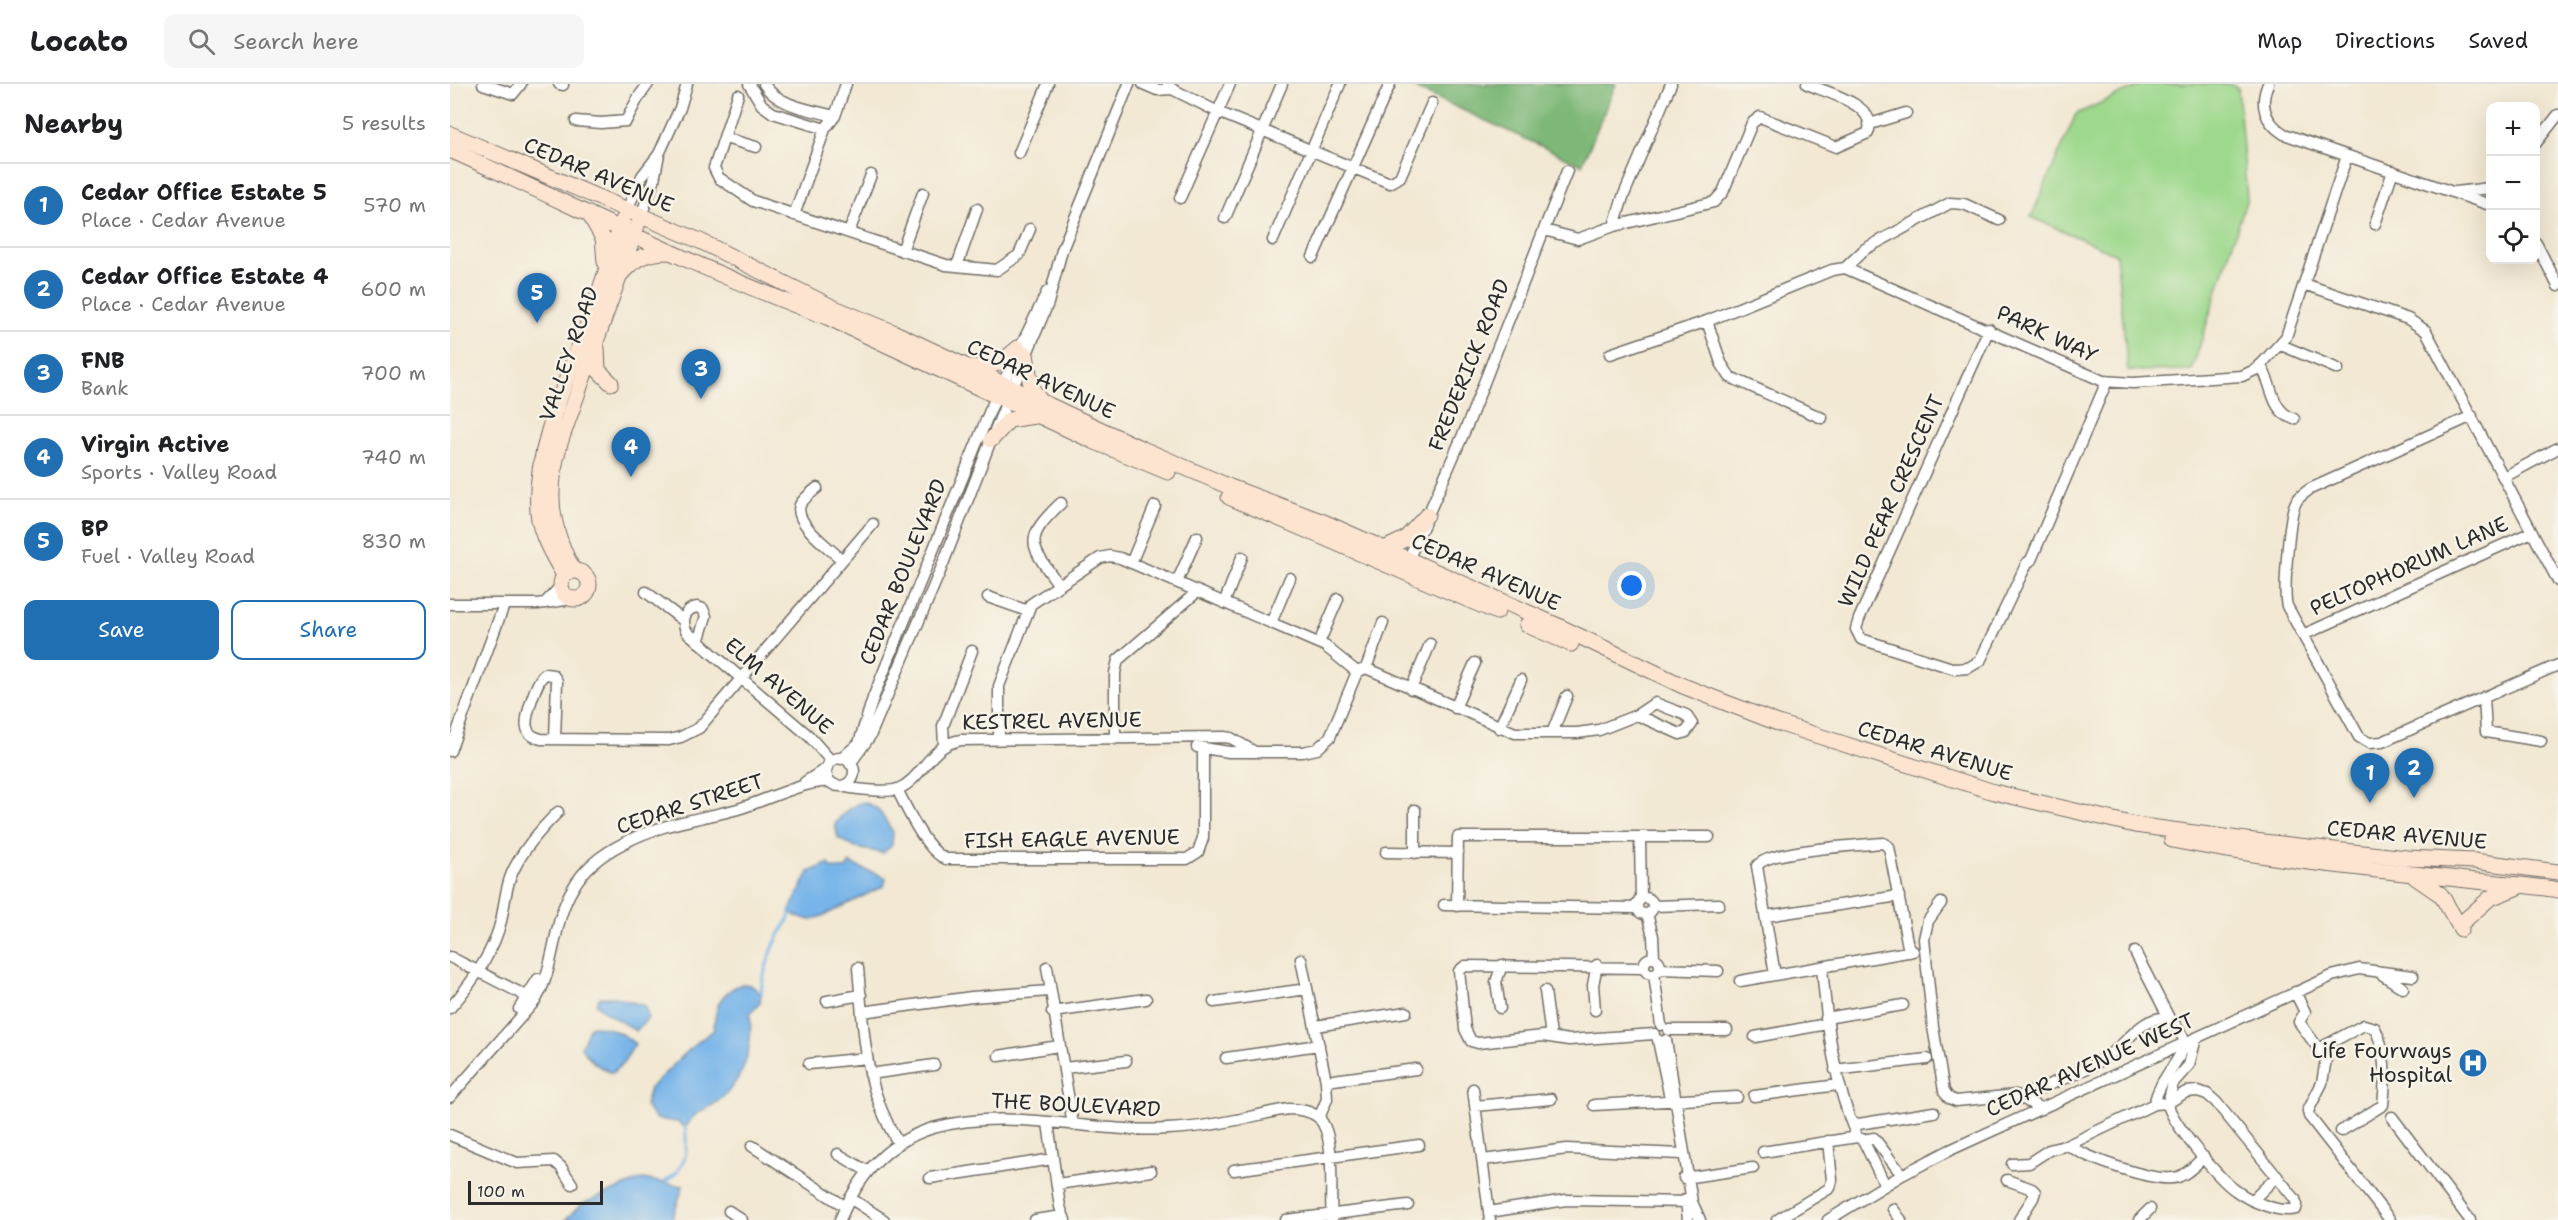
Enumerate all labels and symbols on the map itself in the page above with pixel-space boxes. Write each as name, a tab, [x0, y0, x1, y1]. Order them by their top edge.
street label: CEDAR AVENUE	[520, 131, 678, 219]
pin: 5	[518, 274, 556, 323]
street label: FREDERICK ROAD	[1422, 275, 1516, 455]
street label: VALLEY ROAD	[533, 283, 605, 425]
street label: PARK WAY	[1992, 298, 2102, 370]
street label: CEDAR AVENUE	[962, 332, 1120, 426]
pin: 3	[682, 350, 720, 399]
street label: WILD PEAR CRESCENT	[1831, 390, 1951, 612]
pin: 4	[612, 428, 651, 477]
street label: CEDAR BOULEVARD	[853, 475, 953, 669]
street label: PELTOPHORUM LANE	[2305, 510, 2513, 622]
street label: CEDAR AVENUE	[1407, 527, 1565, 617]
your location	[1617, 571, 1646, 600]
street label: ELM AVENUE	[719, 631, 839, 741]
street label: KESTREL AVENUE	[962, 705, 1142, 737]
street label: CEDAR AVENUE	[1854, 714, 2016, 788]
pin: 2	[2394, 748, 2434, 798]
pin: 1	[2350, 754, 2390, 803]
street label: CEDAR STREET	[613, 767, 767, 841]
street label: CEDAR AVENUE	[2326, 814, 2488, 856]
street label: FISH EAGLE AVENUE	[964, 823, 1180, 855]
street label: CEDAR AVENUE WEST	[1981, 1006, 2199, 1124]
place label: Life Fourways Hospital	[2311, 1037, 2453, 1089]
hospital icon: Life Fourways Hospital	[2457, 1047, 2489, 1079]
street label: THE BOULEVARD	[990, 1087, 1162, 1123]
scale bar	[468, 1178, 603, 1206]

